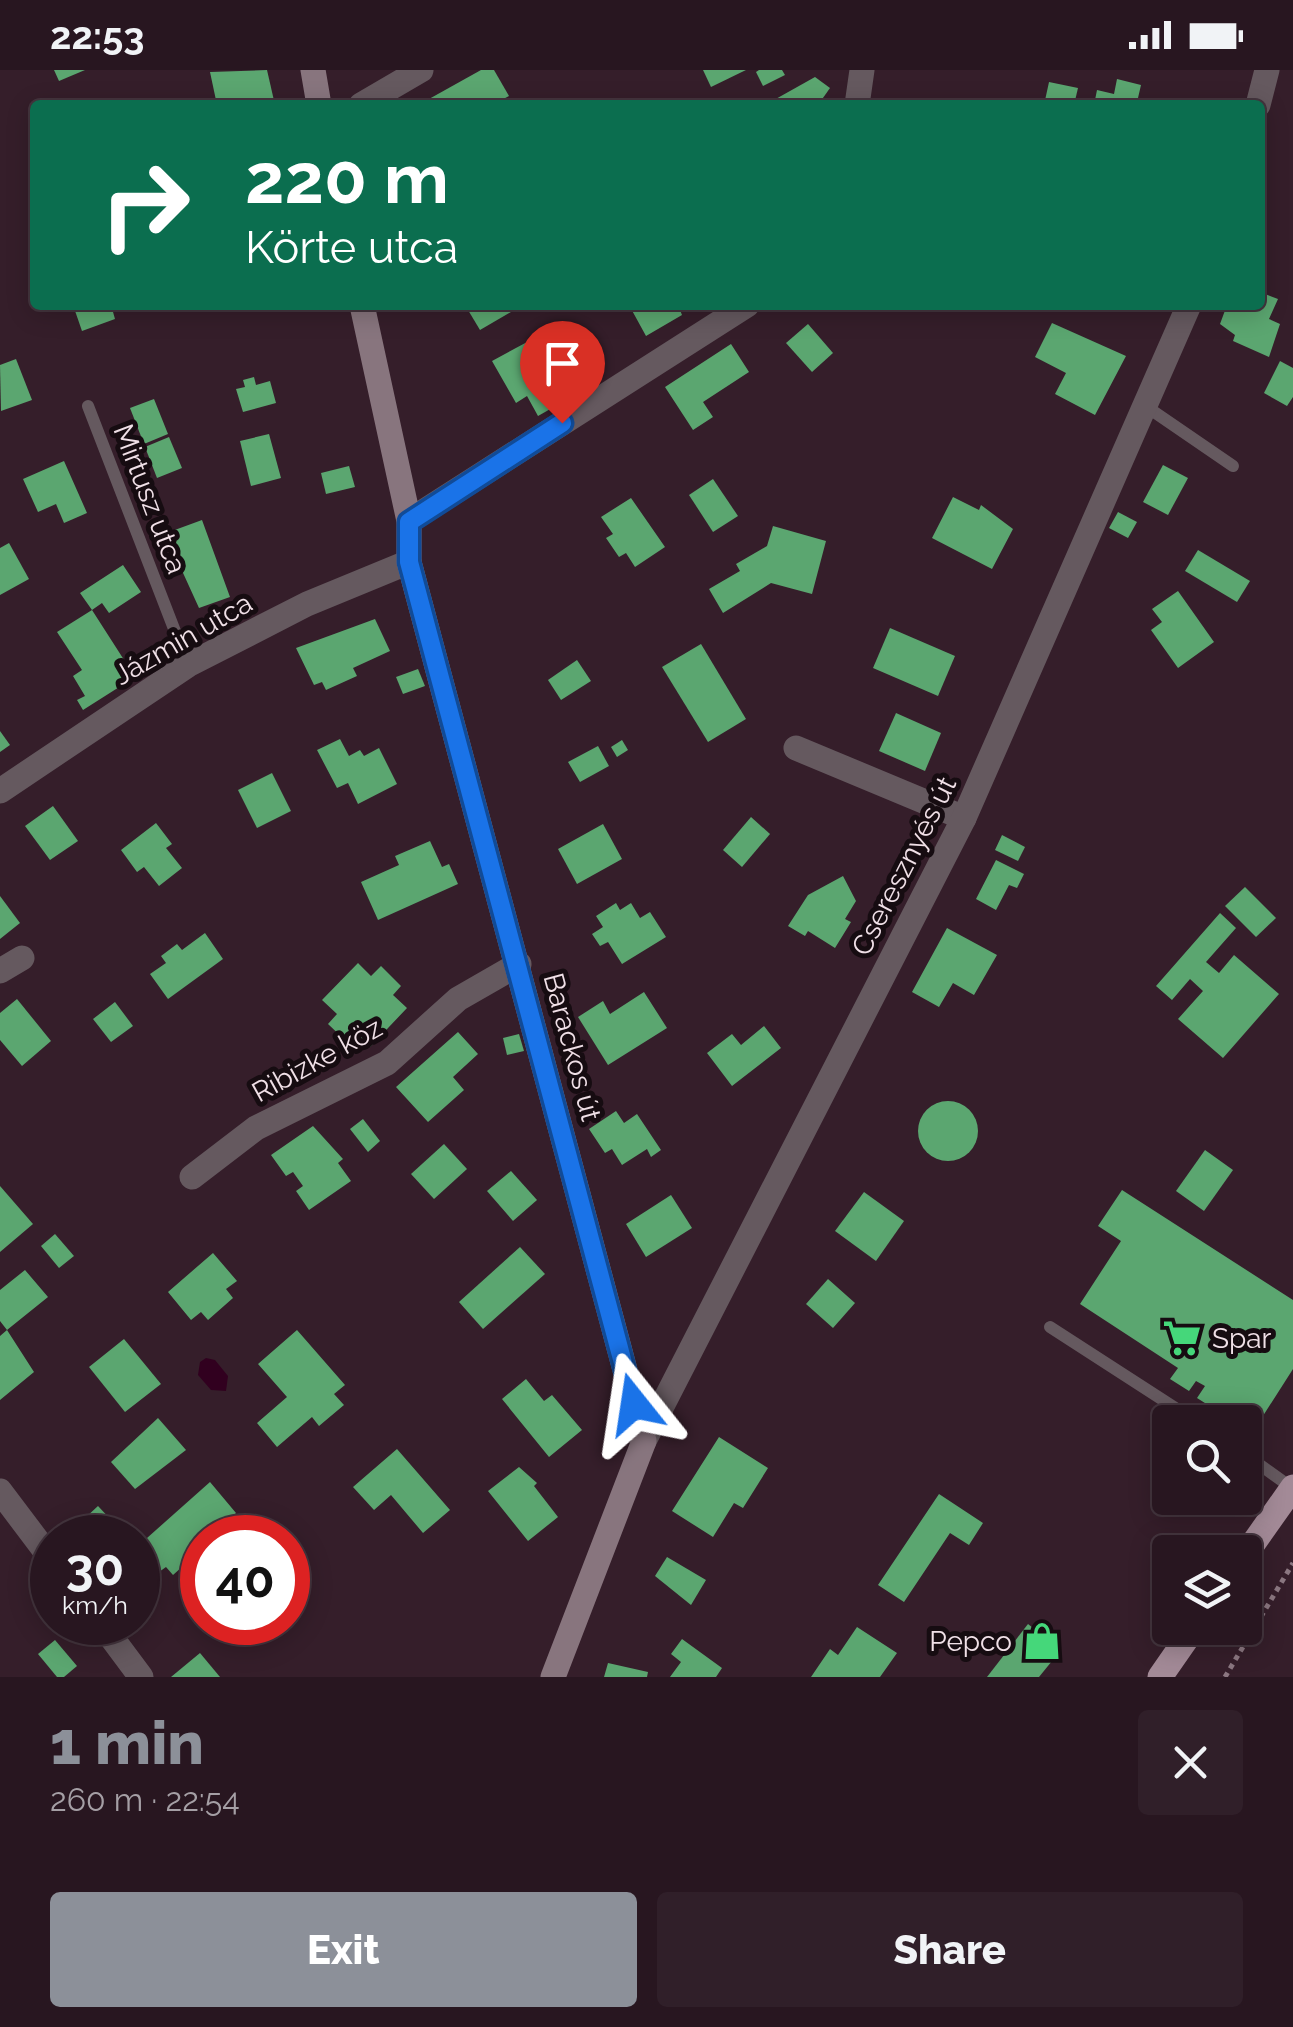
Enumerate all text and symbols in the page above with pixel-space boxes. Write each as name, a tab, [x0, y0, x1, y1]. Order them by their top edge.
text: 22:53	[50, 13, 145, 58]
text: 220 m	[245, 137, 449, 219]
icon: right	[80, 140, 210, 270]
text: Körte utca	[245, 221, 458, 274]
pin	[520, 321, 605, 424]
icon: arrive	[535, 336, 590, 391]
street label: Mirtusz utca	[106, 420, 194, 578]
street label: Jázmin utca	[108, 586, 258, 692]
street label: Cseresznyés út	[845, 771, 963, 961]
street label: Barackos út	[536, 969, 608, 1125]
street label: Ribizke köz	[246, 1011, 388, 1109]
supermarket icon: Spar	[1161, 1317, 1203, 1359]
place label: Spar	[1212, 1322, 1272, 1355]
position arrow	[582, 1352, 686, 1456]
map controls	[1152, 1405, 1262, 1645]
button: search	[1152, 1405, 1262, 1515]
speed limit sign: 40	[180, 1515, 310, 1645]
button: layers	[1152, 1535, 1262, 1645]
text: 30	[66, 1538, 124, 1597]
text: km/h	[62, 1590, 128, 1620]
shop icon: Pepco	[1021, 1620, 1063, 1662]
place label: Pepco	[929, 1625, 1012, 1658]
text: 1 min	[50, 1708, 204, 1778]
button: close	[1138, 1710, 1243, 1815]
text: 260 m · 22:54	[50, 1781, 240, 1818]
button: Exit	[50, 1892, 637, 2007]
button: Share	[657, 1892, 1243, 2007]

